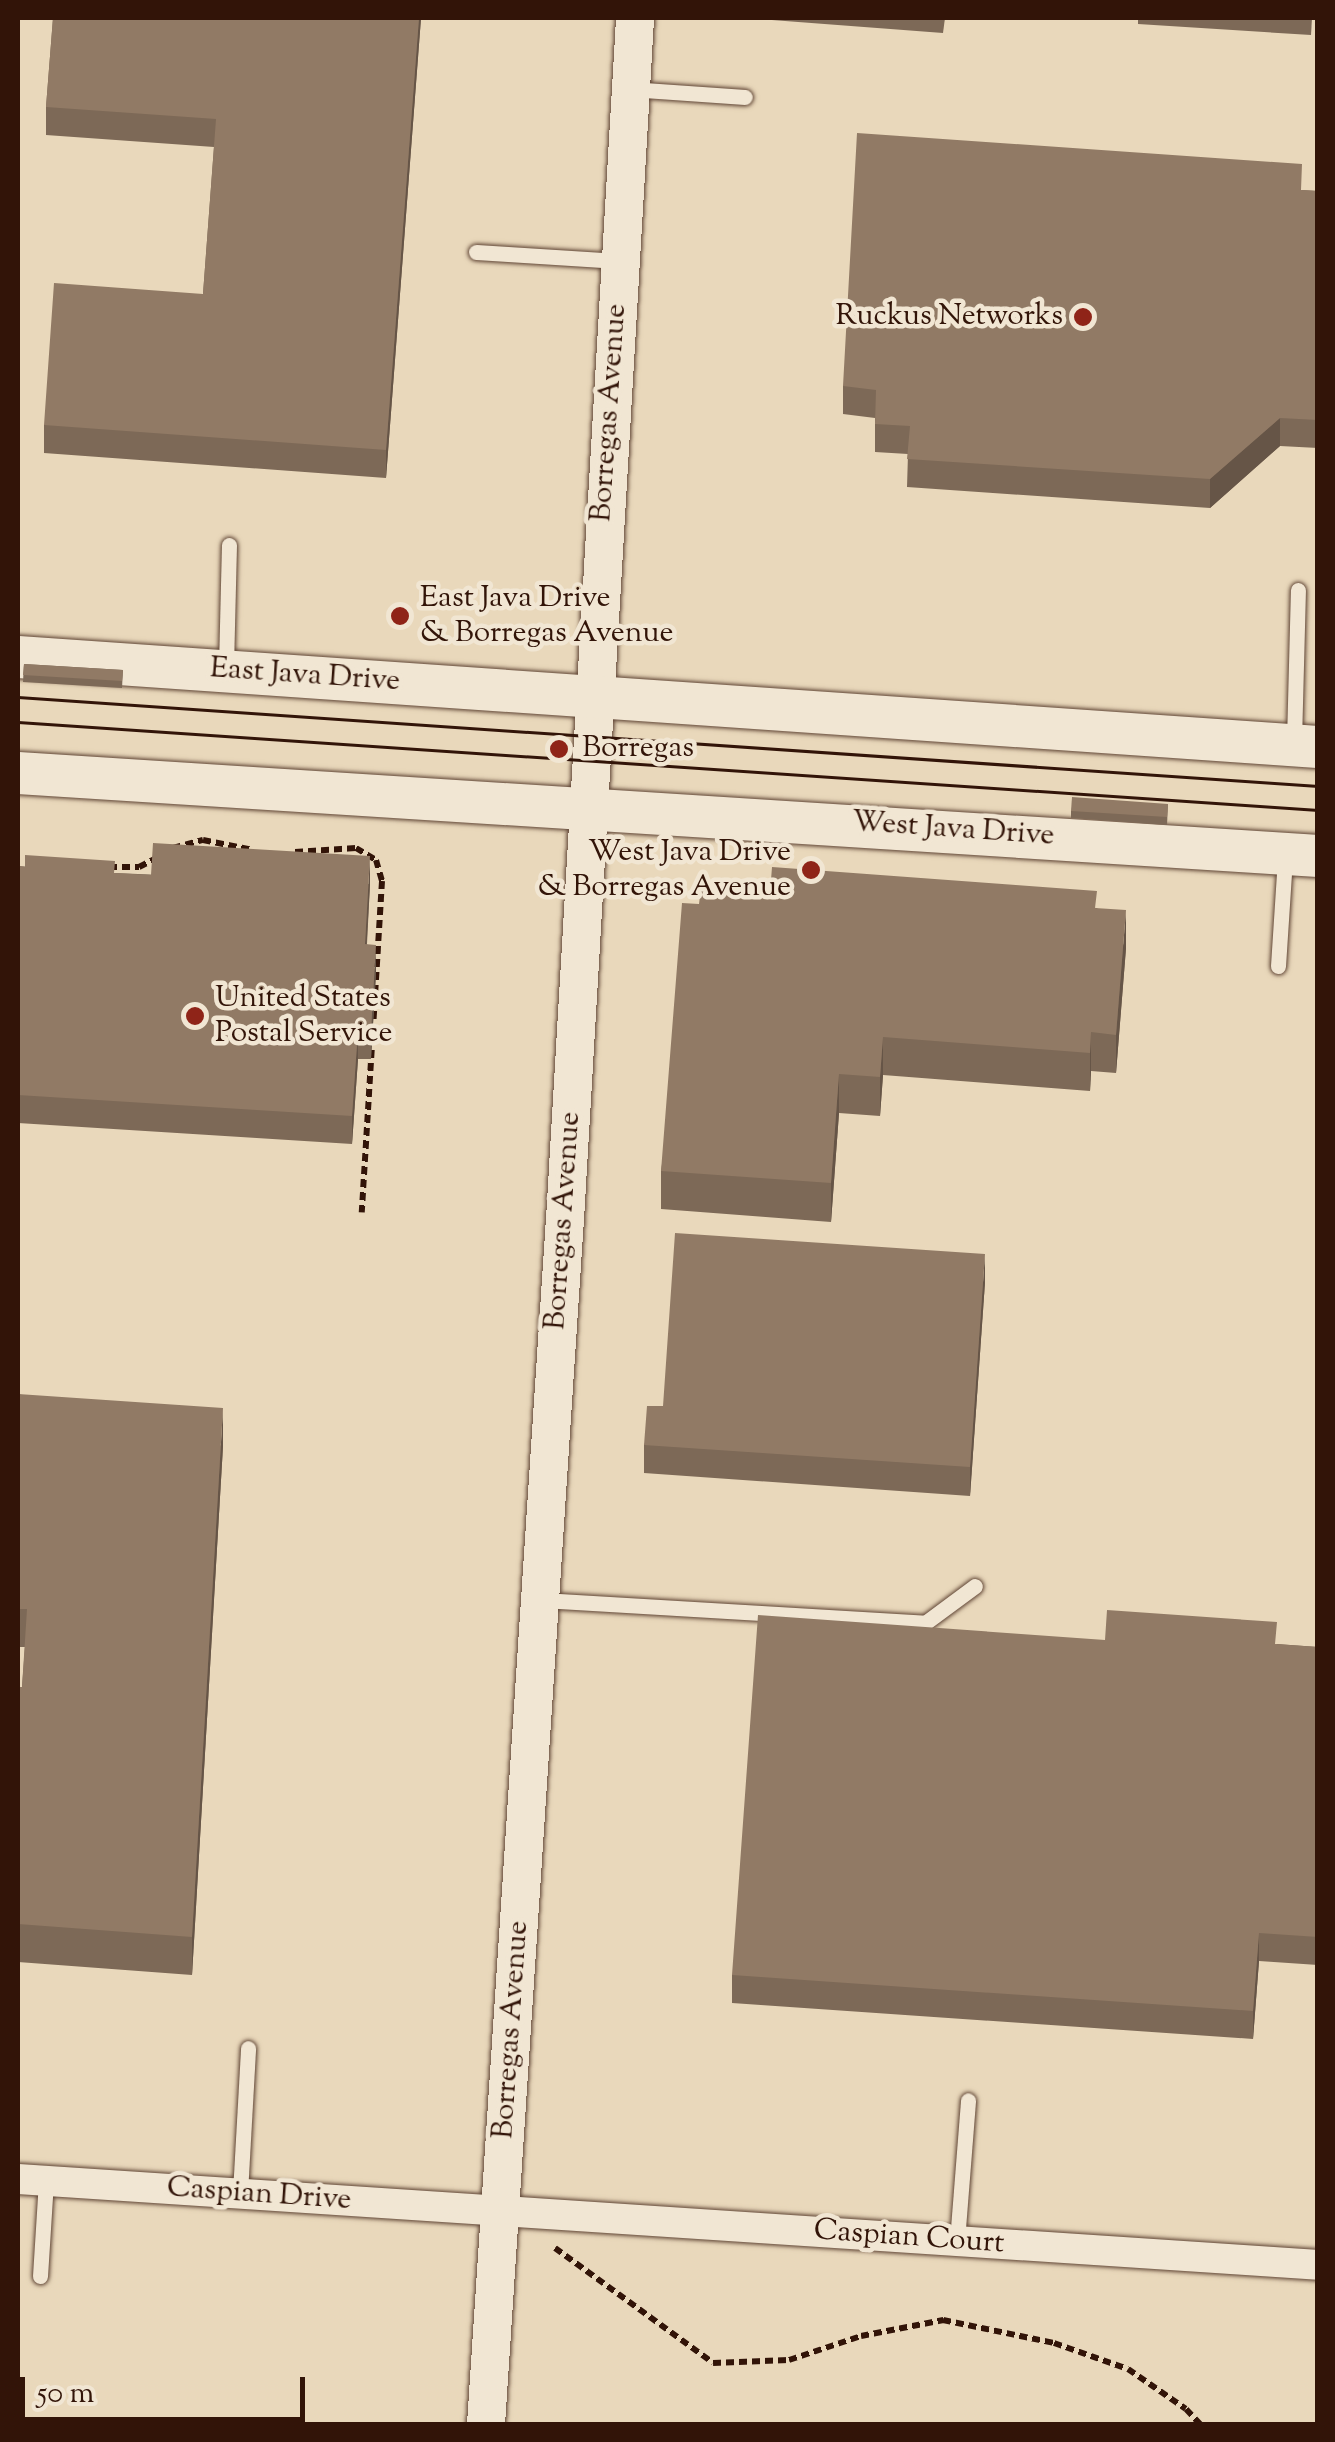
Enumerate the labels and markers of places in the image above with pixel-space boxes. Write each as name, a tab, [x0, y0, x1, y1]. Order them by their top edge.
place label: Ruckus Networks	[836, 299, 1063, 335]
marker: Ruckus Networks	[1072, 306, 1094, 328]
place label: East Java Drive & Borregas Avenue	[420, 581, 673, 652]
marker: East Java Drive & Borregas Avenue	[389, 605, 411, 627]
place label: Borregas	[582, 731, 694, 767]
marker: Borregas	[546, 736, 572, 762]
place label: West Java Drive & Borregas Avenue	[538, 835, 791, 906]
marker: West Java Drive & Borregas Avenue	[800, 859, 822, 881]
place label: United States Postal Service	[215, 981, 392, 1052]
marker: United States Postal Service	[184, 1005, 206, 1027]

